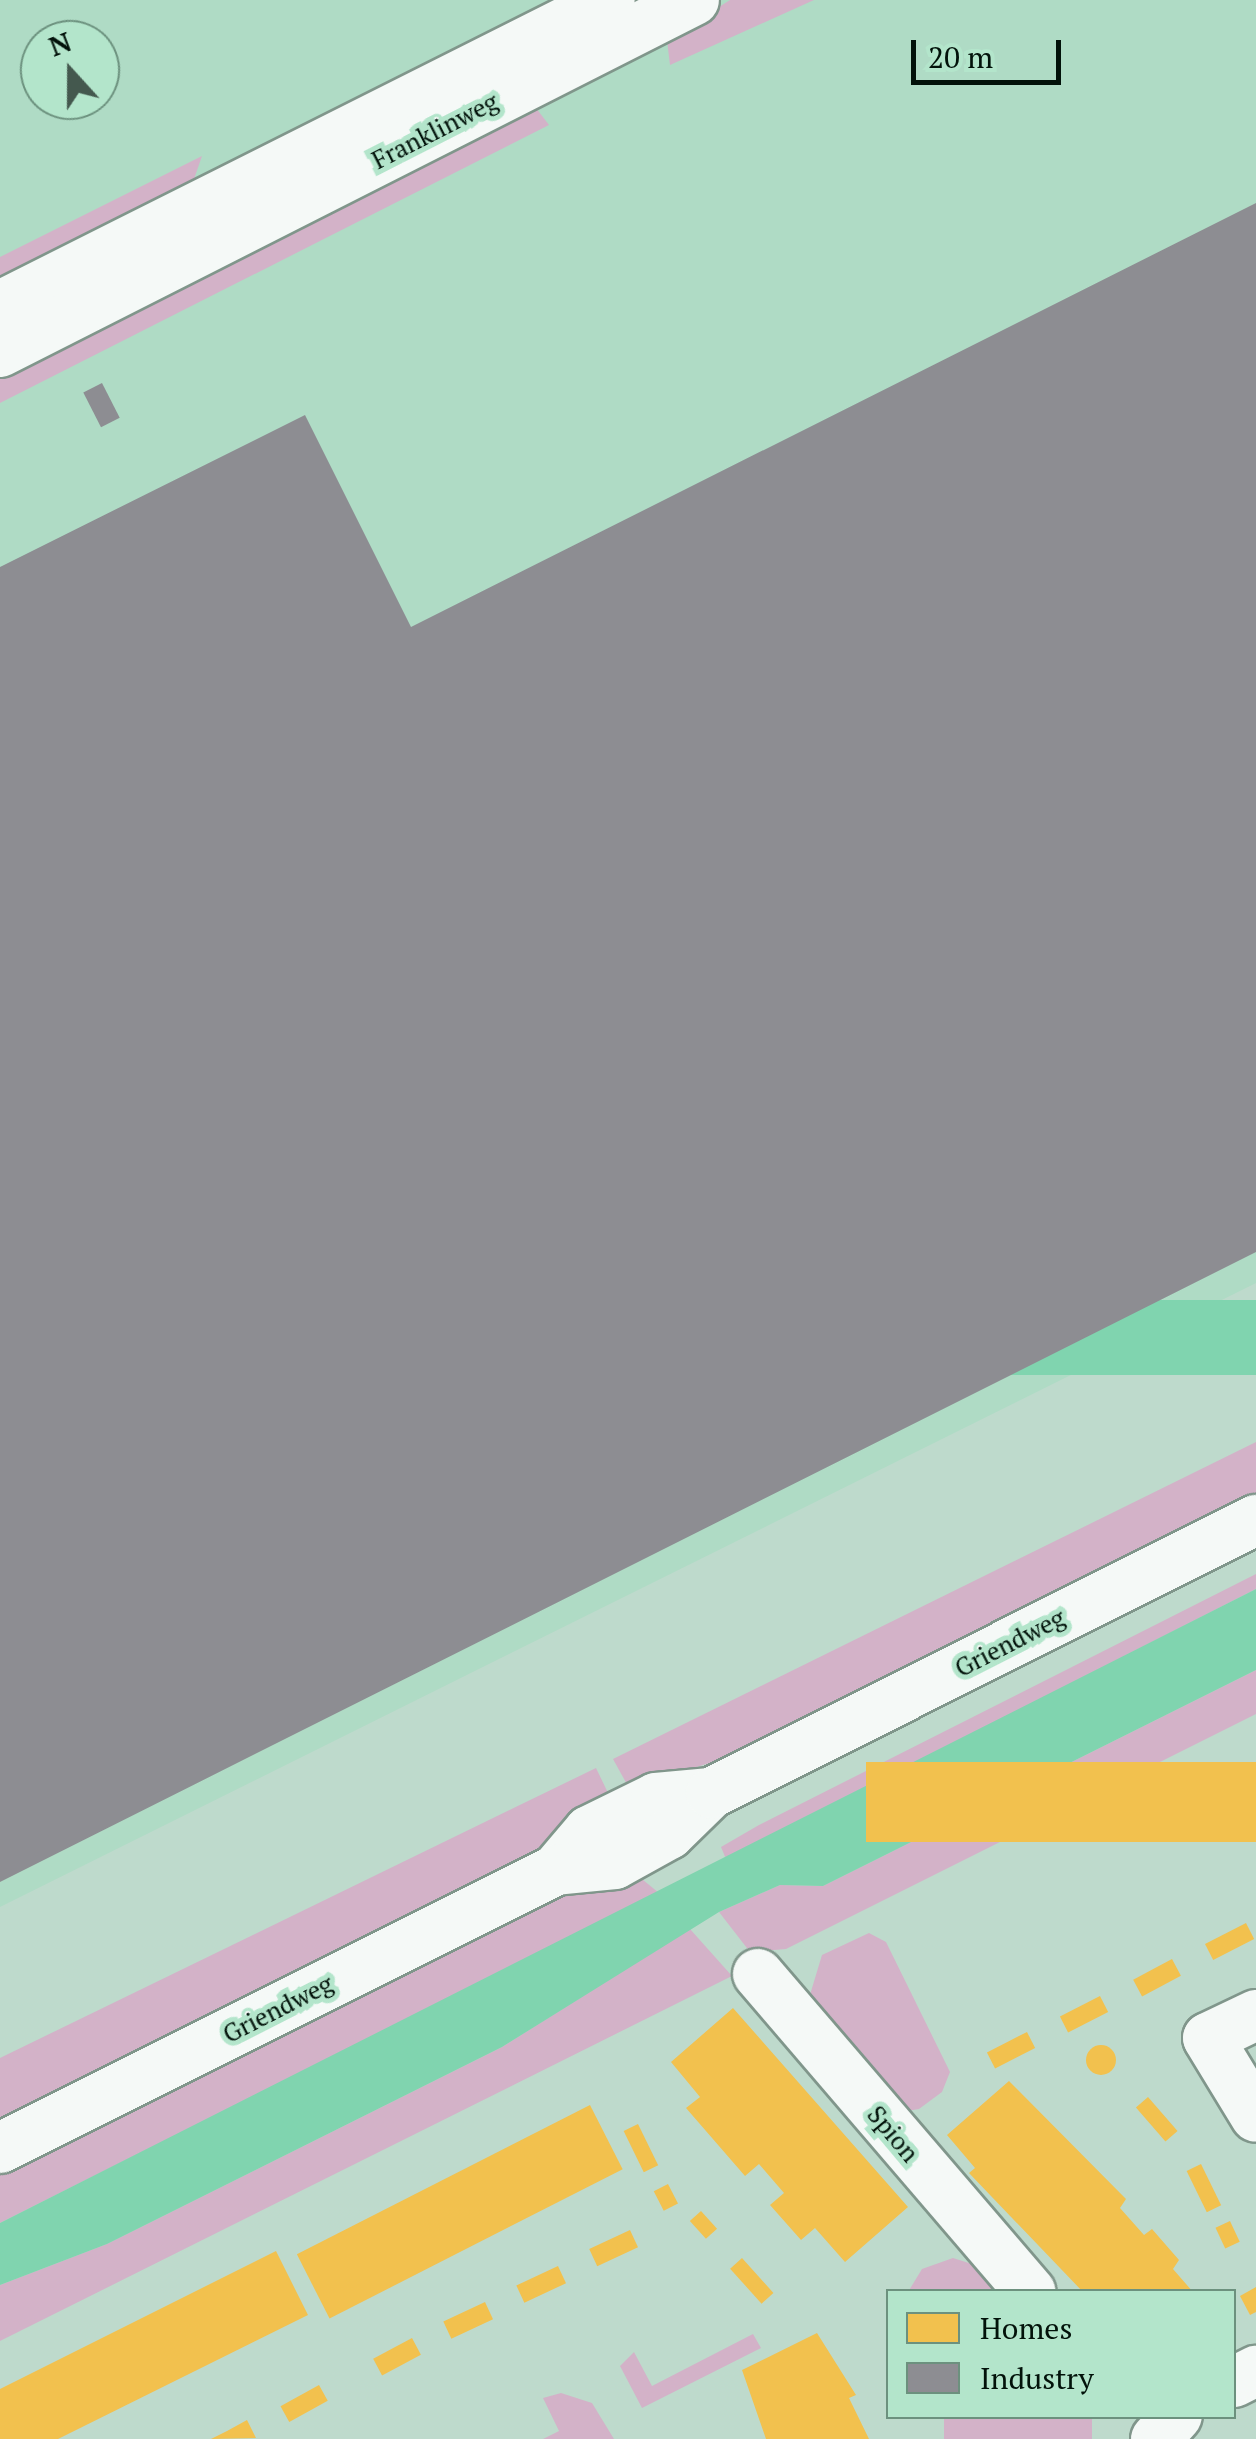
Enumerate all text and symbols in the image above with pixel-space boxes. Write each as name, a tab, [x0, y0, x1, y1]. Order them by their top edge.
north arrow	[20, 20, 120, 120]
scale bar	[916, 20, 1066, 82]
text: N	[43, 22, 76, 64]
text: 20 m	[928, 37, 993, 77]
street label: Franklinweg	[367, 87, 503, 175]
street label: Griendweg	[950, 1603, 1070, 1683]
street label: Griendweg	[218, 1969, 338, 2049]
street label: Spion	[861, 2100, 925, 2168]
legend	[886, 2289, 1236, 2419]
text: Homes	[980, 2308, 1072, 2348]
text: Industry	[980, 2358, 1094, 2398]

